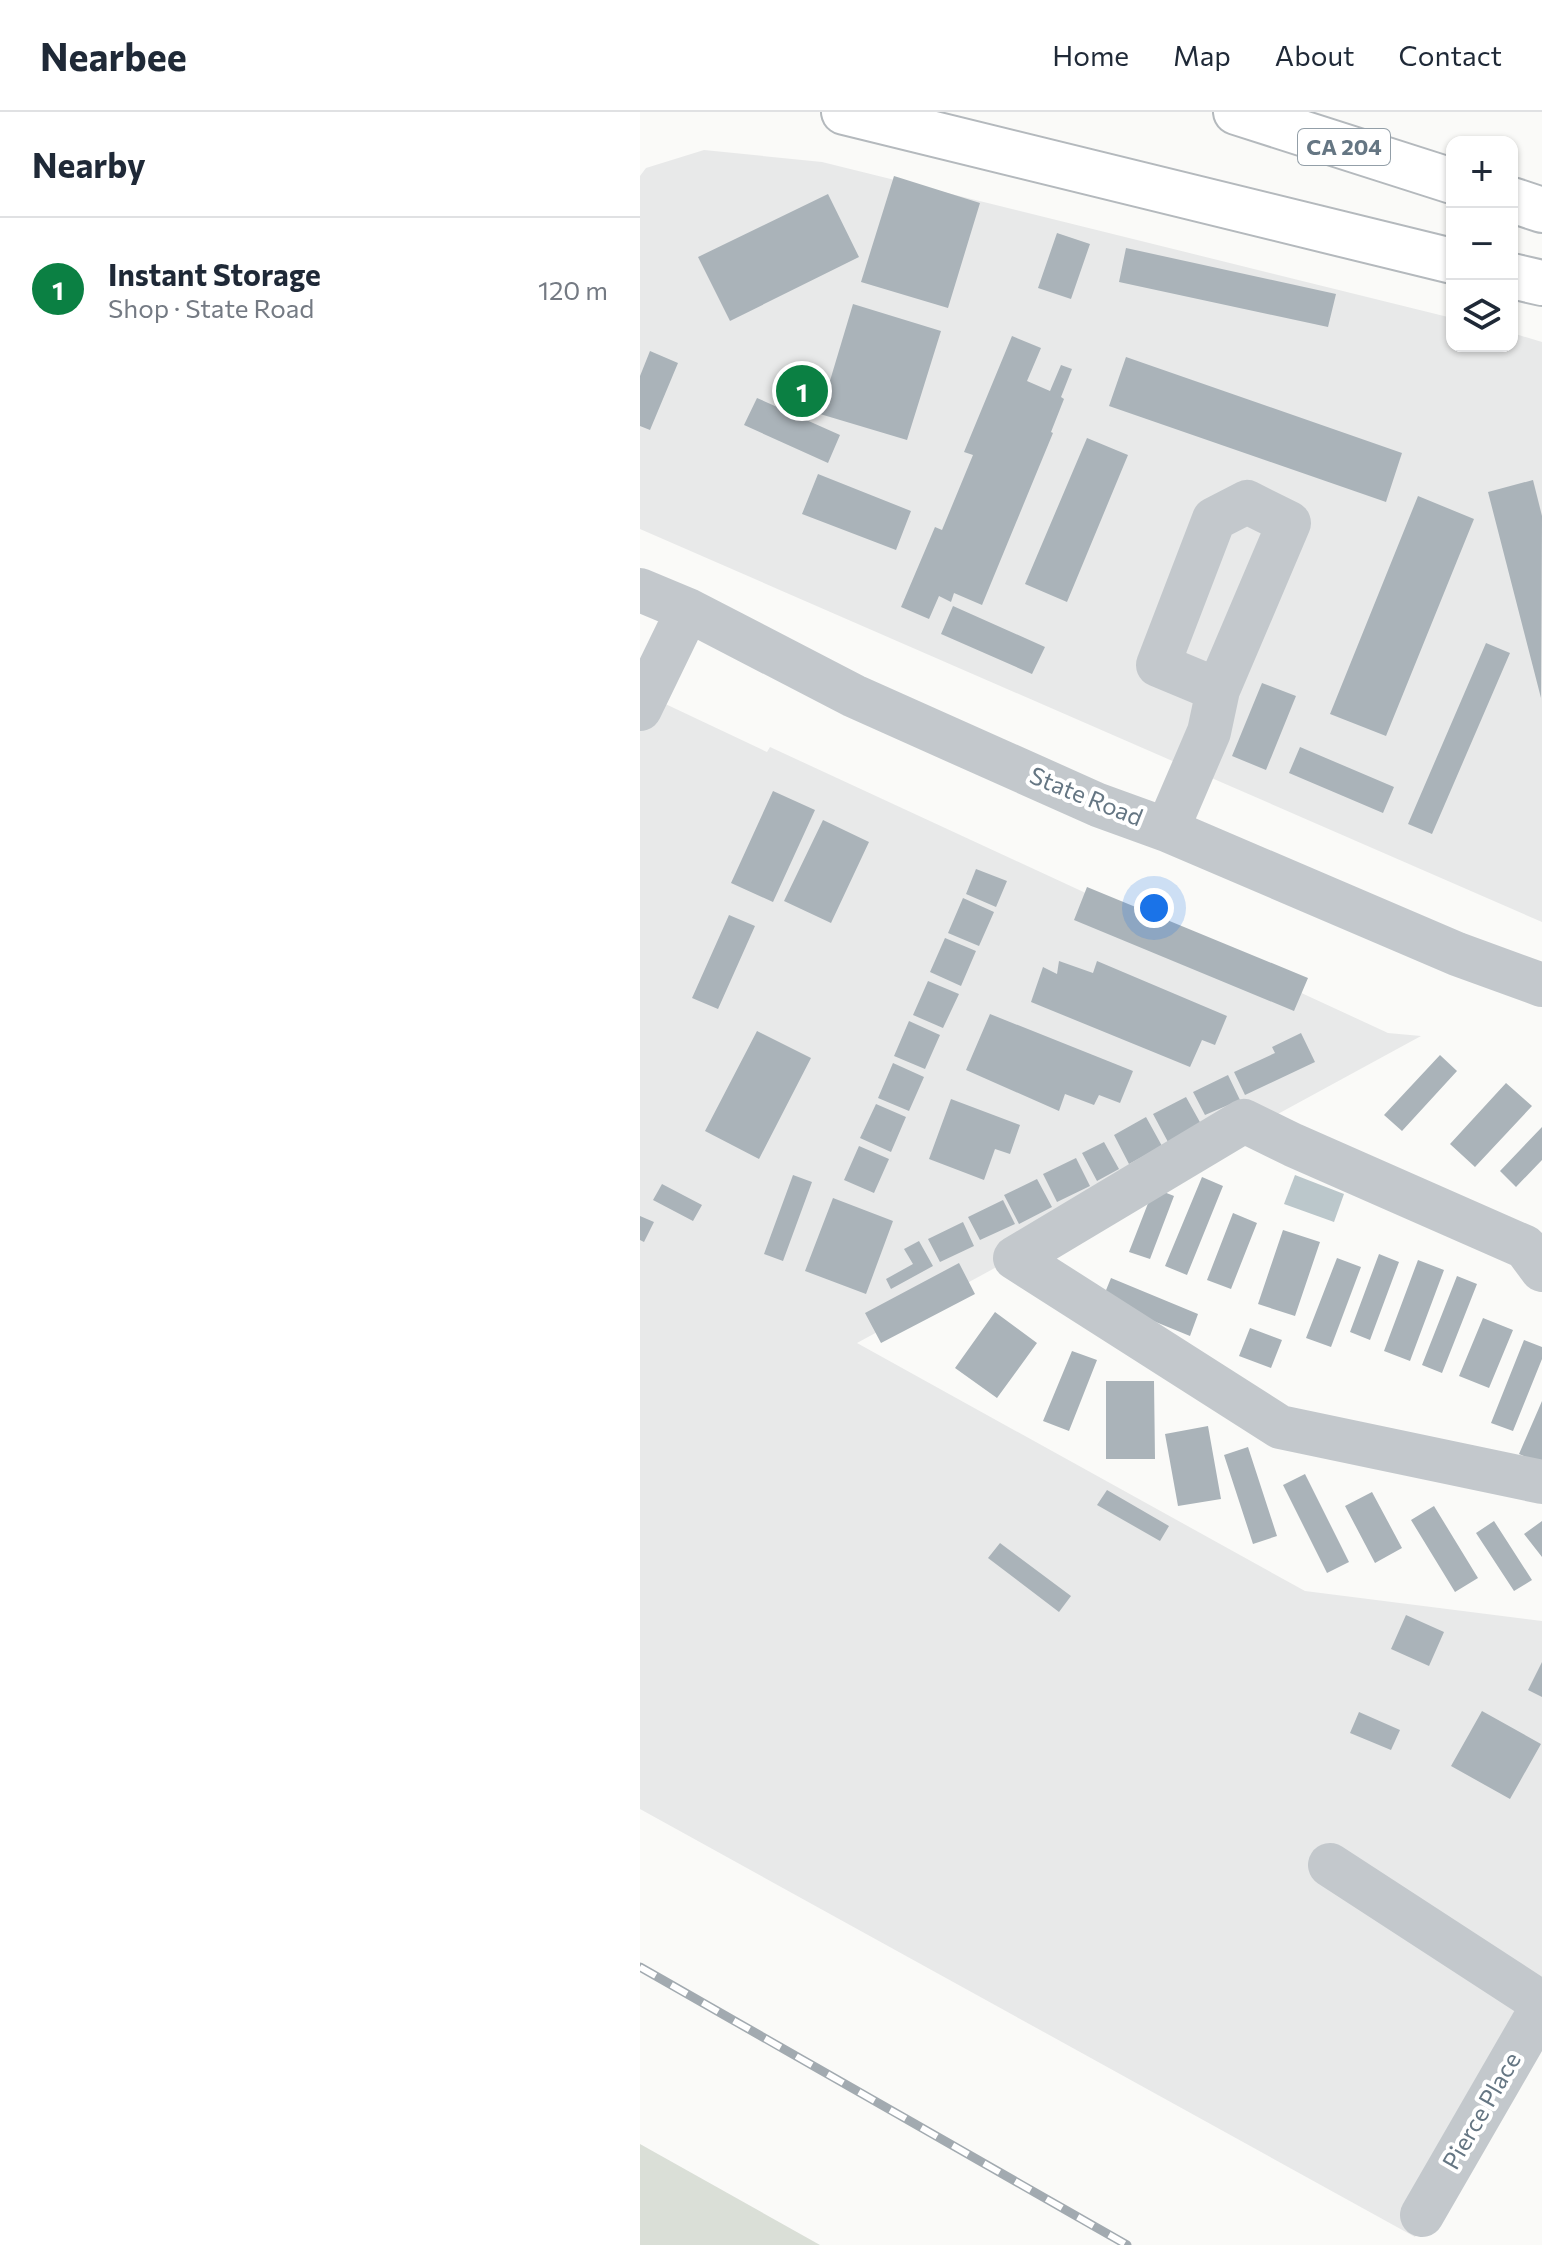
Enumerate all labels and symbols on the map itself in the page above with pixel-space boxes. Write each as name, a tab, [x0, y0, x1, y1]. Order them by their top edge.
road number: CA 204	[1298, 129, 1390, 165]
pin: 1	[776, 361, 828, 421]
street label: State Road	[1026, 760, 1147, 831]
your location	[1134, 888, 1174, 928]
street label: Pierce Place	[1436, 2047, 1526, 2174]

